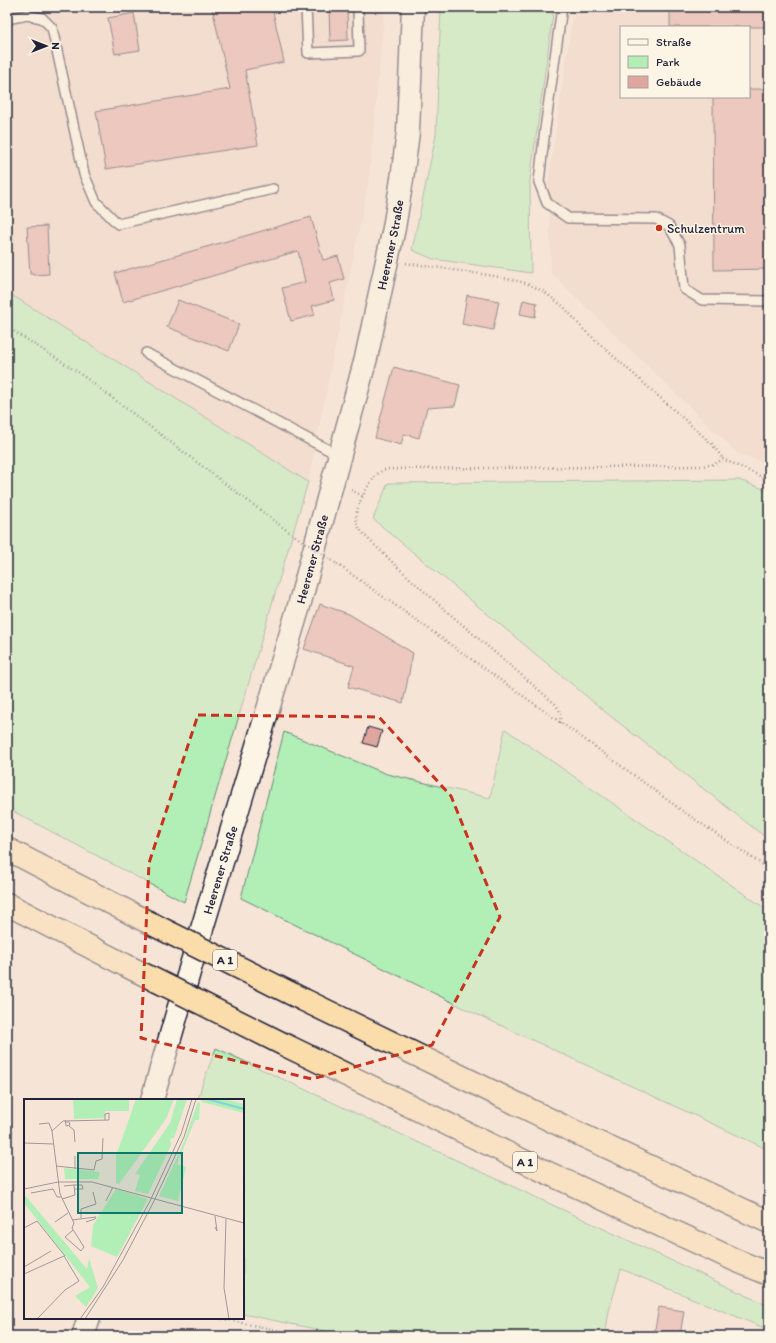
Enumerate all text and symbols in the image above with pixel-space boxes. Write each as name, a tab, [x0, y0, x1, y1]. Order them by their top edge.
north arrow	[26, 26, 66, 66]
legend	[620, 26, 750, 98]
text: Straße	[656, 35, 691, 49]
text: N	[49, 42, 62, 50]
text: Park	[656, 55, 680, 69]
text: Gebäude	[656, 75, 701, 89]
street label: Heerener Straße	[373, 199, 406, 291]
place label: Schulzentrum	[667, 221, 745, 236]
marker: Schulzentrum	[654, 223, 664, 233]
street label: Heerener Straße	[292, 513, 331, 605]
street label: Heerener Straße	[199, 824, 240, 916]
road number: A 1	[213, 950, 237, 970]
inset map	[24, 1099, 244, 1319]
road number: A 1	[513, 1152, 537, 1172]

